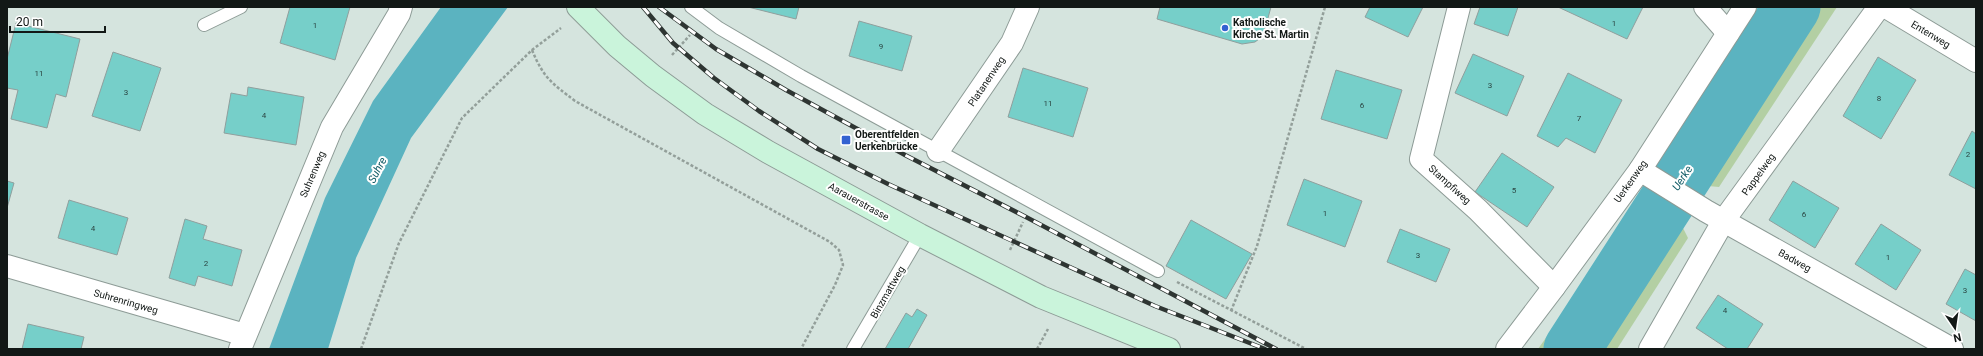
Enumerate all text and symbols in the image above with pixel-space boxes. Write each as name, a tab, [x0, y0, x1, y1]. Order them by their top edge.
scale bar	[10, 8, 105, 34]
text: 20 m	[16, 15, 43, 29]
place label: Katholische Kirche St. Martin	[1233, 17, 1309, 40]
street label: Entenweg	[1909, 18, 1952, 50]
house number: 1	[1612, 19, 1616, 28]
house number: 1	[313, 21, 317, 30]
marker: Katholische Kirche St. Martin	[1220, 23, 1230, 33]
house number: 9	[879, 42, 883, 51]
street label: Platanenweg	[966, 54, 1007, 108]
house number: 11	[35, 69, 44, 78]
house number: 3	[1488, 81, 1492, 90]
house number: 3	[124, 88, 128, 97]
house number: 8	[1877, 94, 1882, 103]
house number: 11	[1044, 99, 1053, 108]
house number: 6	[1360, 101, 1365, 110]
house number: 4	[262, 111, 267, 120]
house number: 7	[1577, 114, 1582, 123]
place label: Oberentfelden Uerkenbrücke	[855, 129, 919, 152]
marker: Oberentfelden Uerkenbrücke	[840, 134, 852, 146]
street label: Suhrenweg	[298, 149, 327, 199]
house number: 2	[1966, 150, 1971, 159]
street label: Pappelweg	[1740, 151, 1777, 197]
water label: Suhre	[365, 155, 390, 185]
street label: Uerkenweg	[1612, 158, 1649, 205]
street label: Stampfiweg	[1426, 163, 1473, 206]
water label: Uerke	[1670, 163, 1695, 193]
street label: Aarauerstrasse	[827, 180, 891, 223]
house number: 5	[1512, 186, 1517, 195]
house number: 1	[1323, 209, 1327, 218]
house number: 6	[1802, 210, 1807, 219]
house number: 4	[91, 224, 96, 233]
street label: Badweg	[1776, 247, 1813, 274]
house number: 3	[1416, 251, 1420, 260]
house number: 1	[1886, 253, 1890, 262]
house number: 2	[204, 259, 209, 268]
street label: Binzmattweg	[868, 264, 907, 320]
house number: 3	[1963, 286, 1967, 295]
street label: Suhrenringweg	[92, 287, 159, 316]
house number: 4	[1723, 306, 1728, 315]
north arrow	[1935, 308, 1975, 348]
text: N	[1952, 330, 1962, 345]

